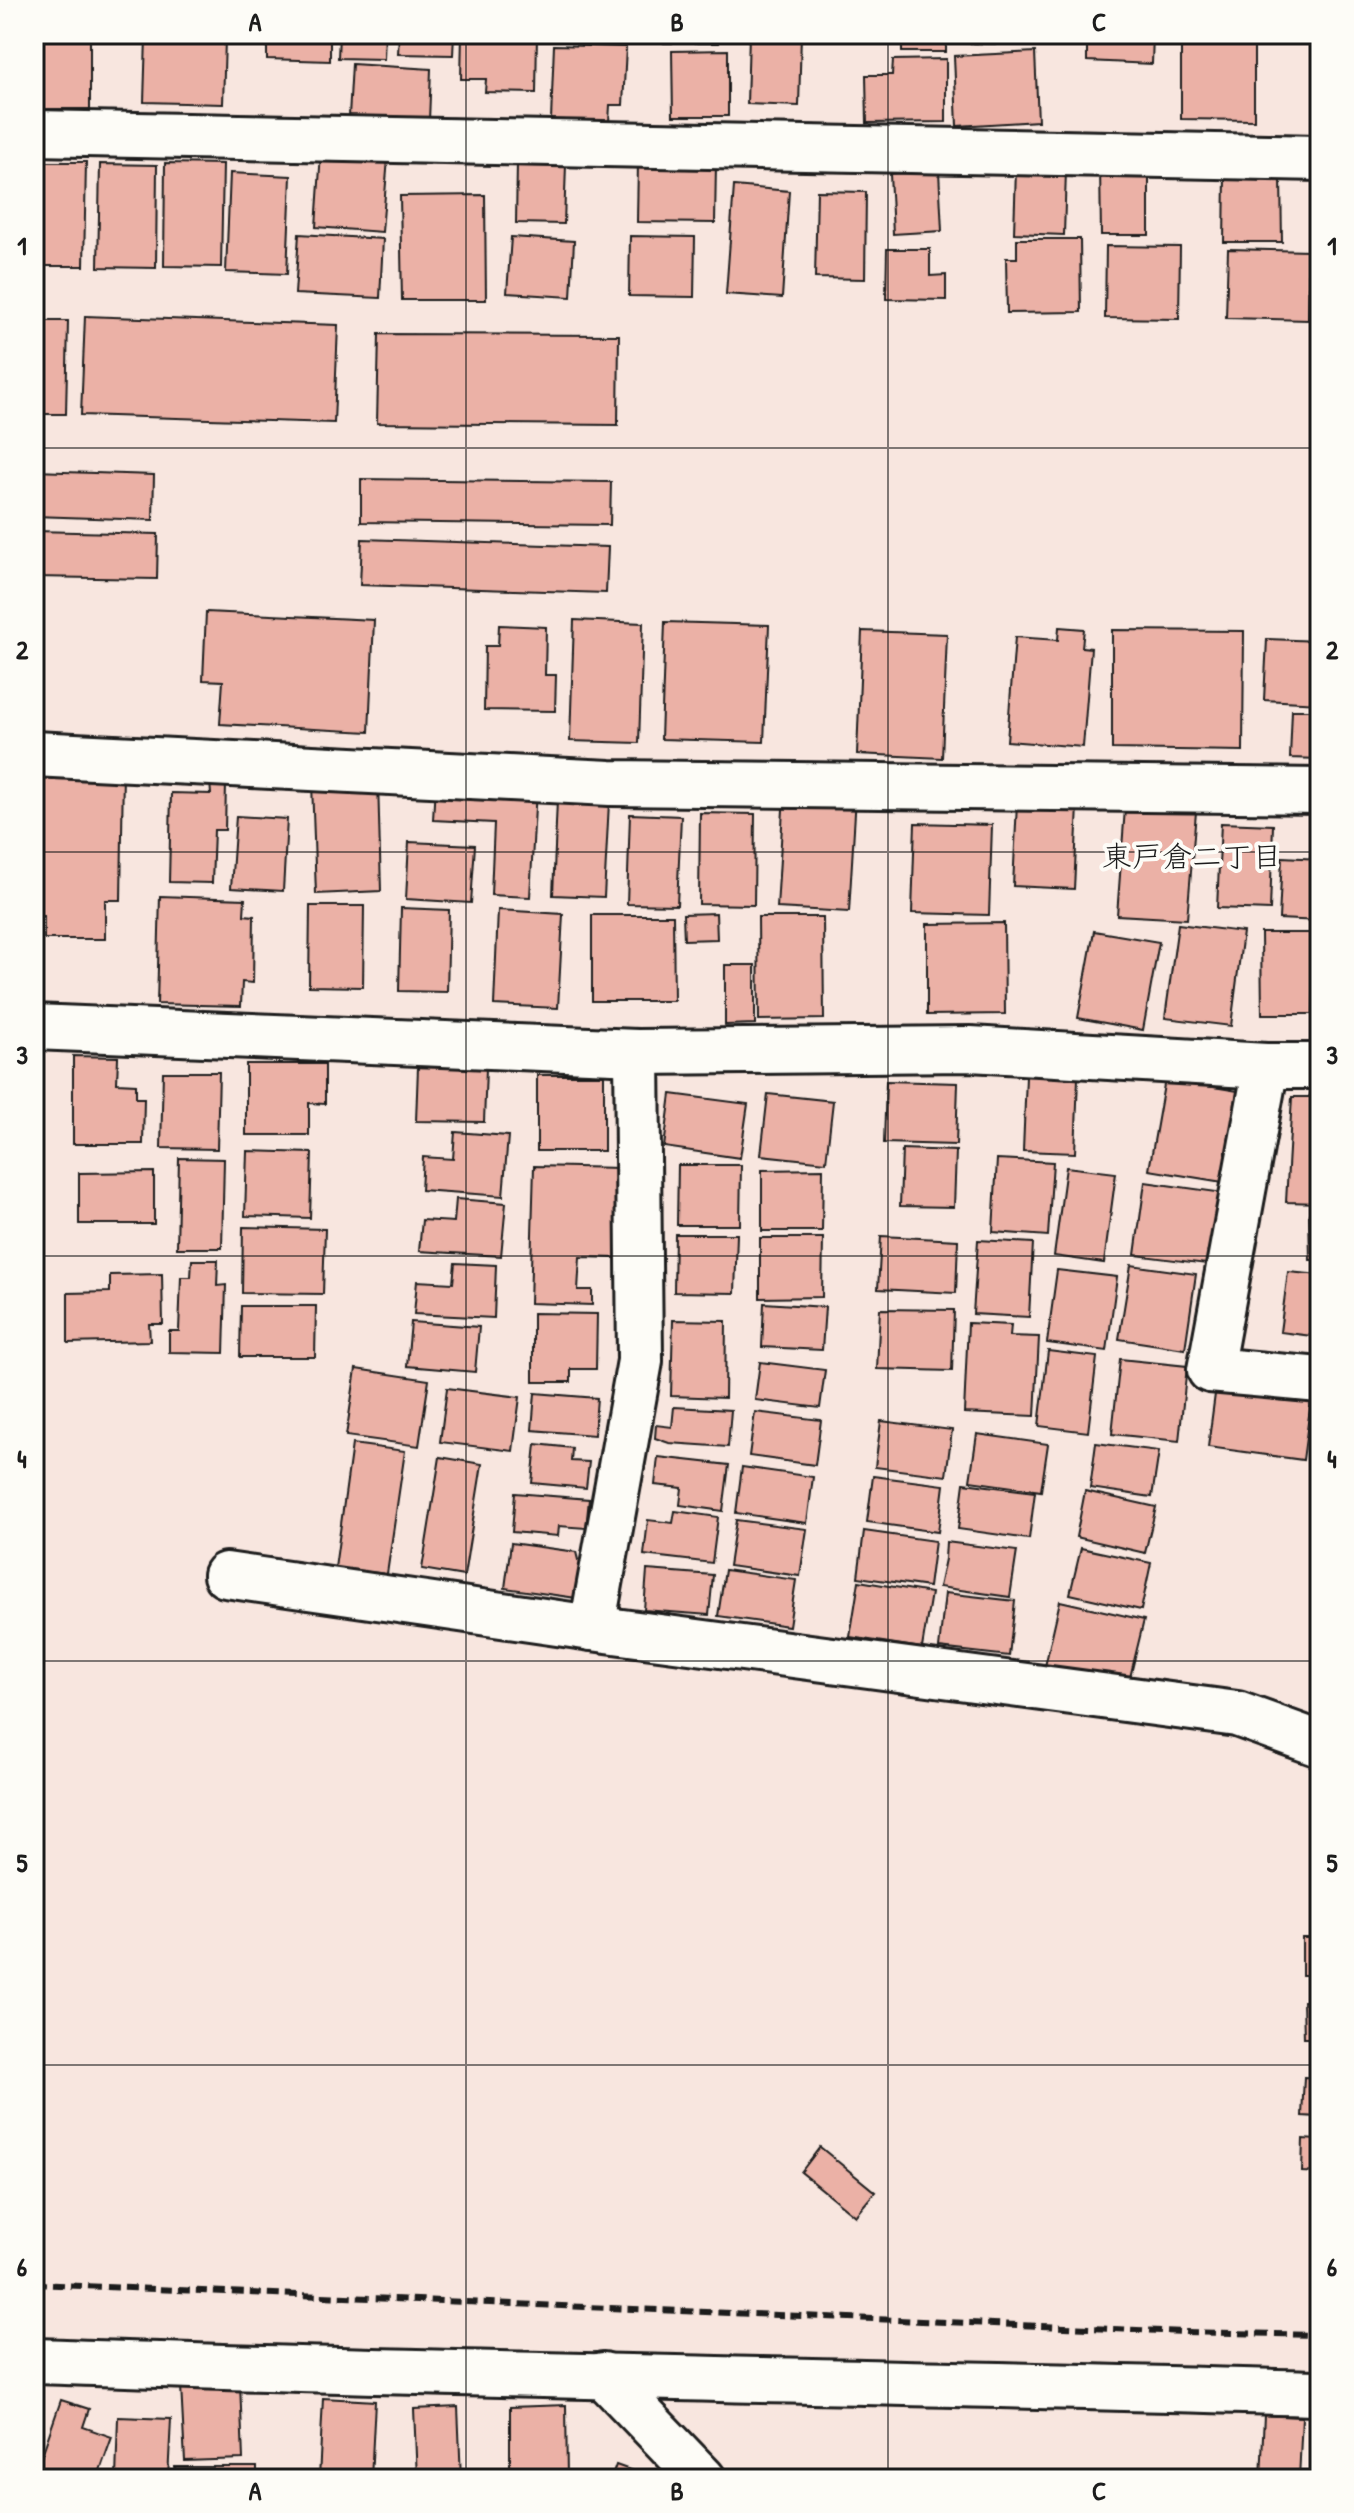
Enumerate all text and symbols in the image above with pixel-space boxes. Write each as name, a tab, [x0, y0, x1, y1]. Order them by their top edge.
text: A	[249, 4, 262, 39]
text: B	[670, 4, 684, 39]
text: C	[1092, 4, 1106, 39]
text: 1	[17, 228, 27, 263]
text: 1	[1327, 228, 1337, 263]
text: 2	[16, 632, 29, 667]
text: 2	[1326, 632, 1339, 667]
district label: 東戸倉二丁目	[1102, 836, 1282, 876]
text: 3	[16, 1037, 28, 1072]
text: 3	[1326, 1037, 1338, 1072]
text: 4	[17, 1441, 27, 1476]
text: 4	[1327, 1441, 1337, 1476]
text: 5	[17, 1845, 28, 1880]
text: 5	[1327, 1845, 1338, 1880]
text: 6	[17, 2249, 28, 2284]
text: 6	[1327, 2249, 1338, 2284]
text: A	[249, 2473, 262, 2508]
text: B	[670, 2473, 684, 2508]
text: C	[1092, 2473, 1106, 2508]

